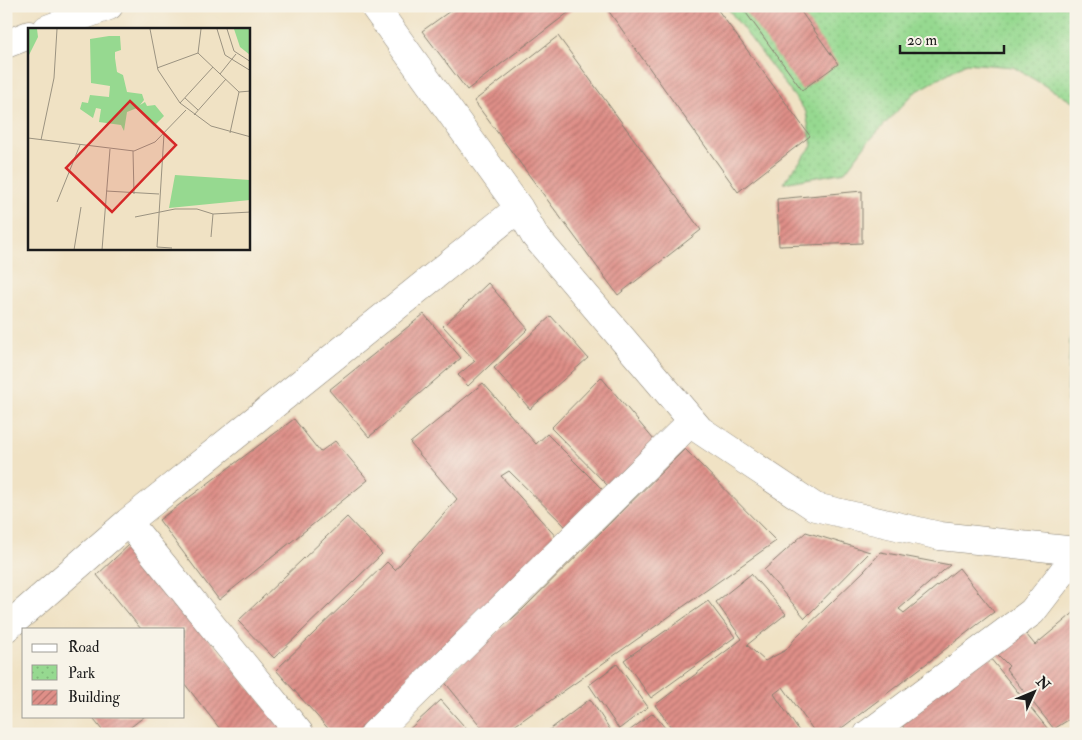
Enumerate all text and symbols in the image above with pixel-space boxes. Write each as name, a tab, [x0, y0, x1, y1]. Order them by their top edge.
scale bar	[900, 22, 1003, 54]
inset map	[28, 28, 250, 250]
text: 20 m	[907, 31, 937, 50]
legend	[22, 628, 185, 718]
text: Road	[68, 638, 100, 657]
text: Park	[68, 664, 95, 683]
north arrow	[1010, 668, 1060, 718]
text: N	[1032, 672, 1054, 694]
text: Building	[68, 688, 120, 707]

